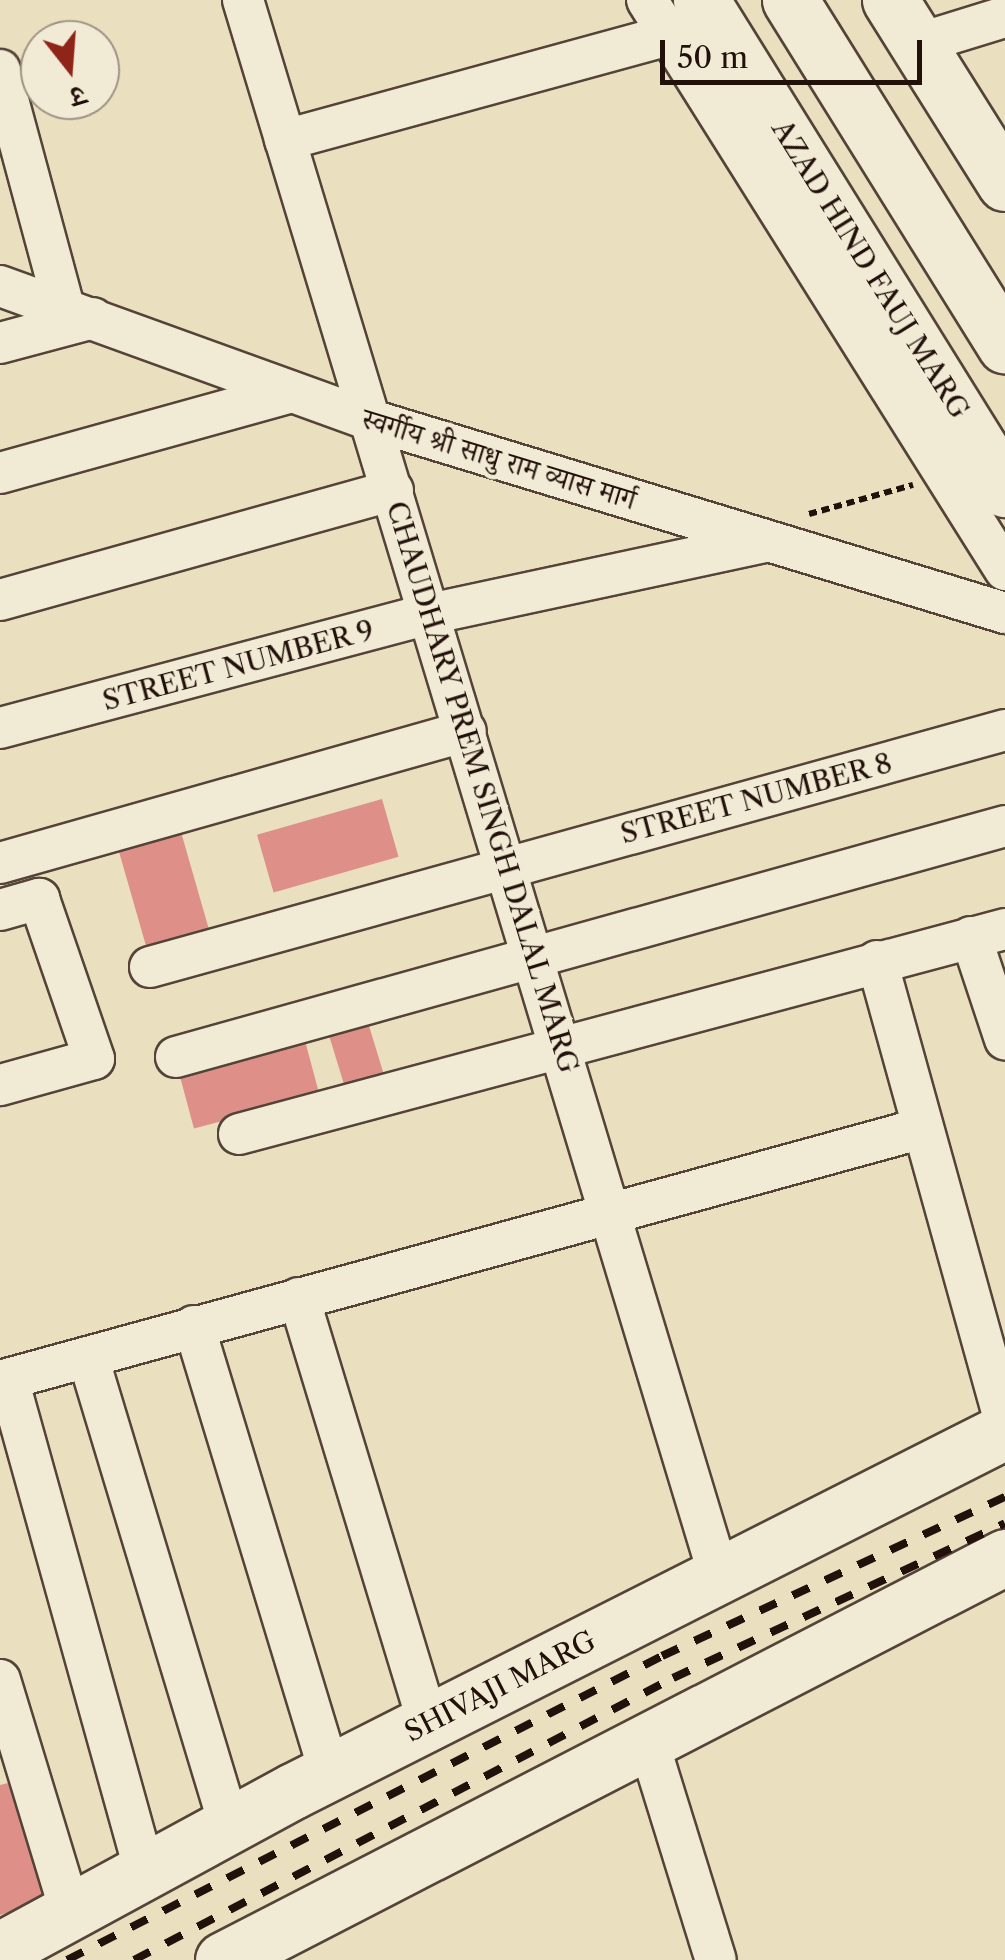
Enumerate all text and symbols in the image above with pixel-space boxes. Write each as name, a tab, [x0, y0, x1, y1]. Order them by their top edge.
north arrow	[20, 20, 120, 120]
scale bar	[665, 20, 928, 82]
text: 50 m	[677, 39, 748, 76]
text: उ	[66, 78, 90, 115]
street label: AZAD HIND FAUJ MARG	[765, 114, 977, 424]
street label: स्वर्गीय श्री साधु राम व्यास मार्ग	[358, 401, 640, 517]
street label: CHAUDHARY PREM SINGH DALAL MARG	[380, 496, 586, 1078]
street label: STREET NUMBER 9	[98, 612, 378, 718]
street label: STREET NUMBER 8	[616, 745, 896, 851]
street label: SHIVAJI MARG	[399, 1623, 601, 1749]

